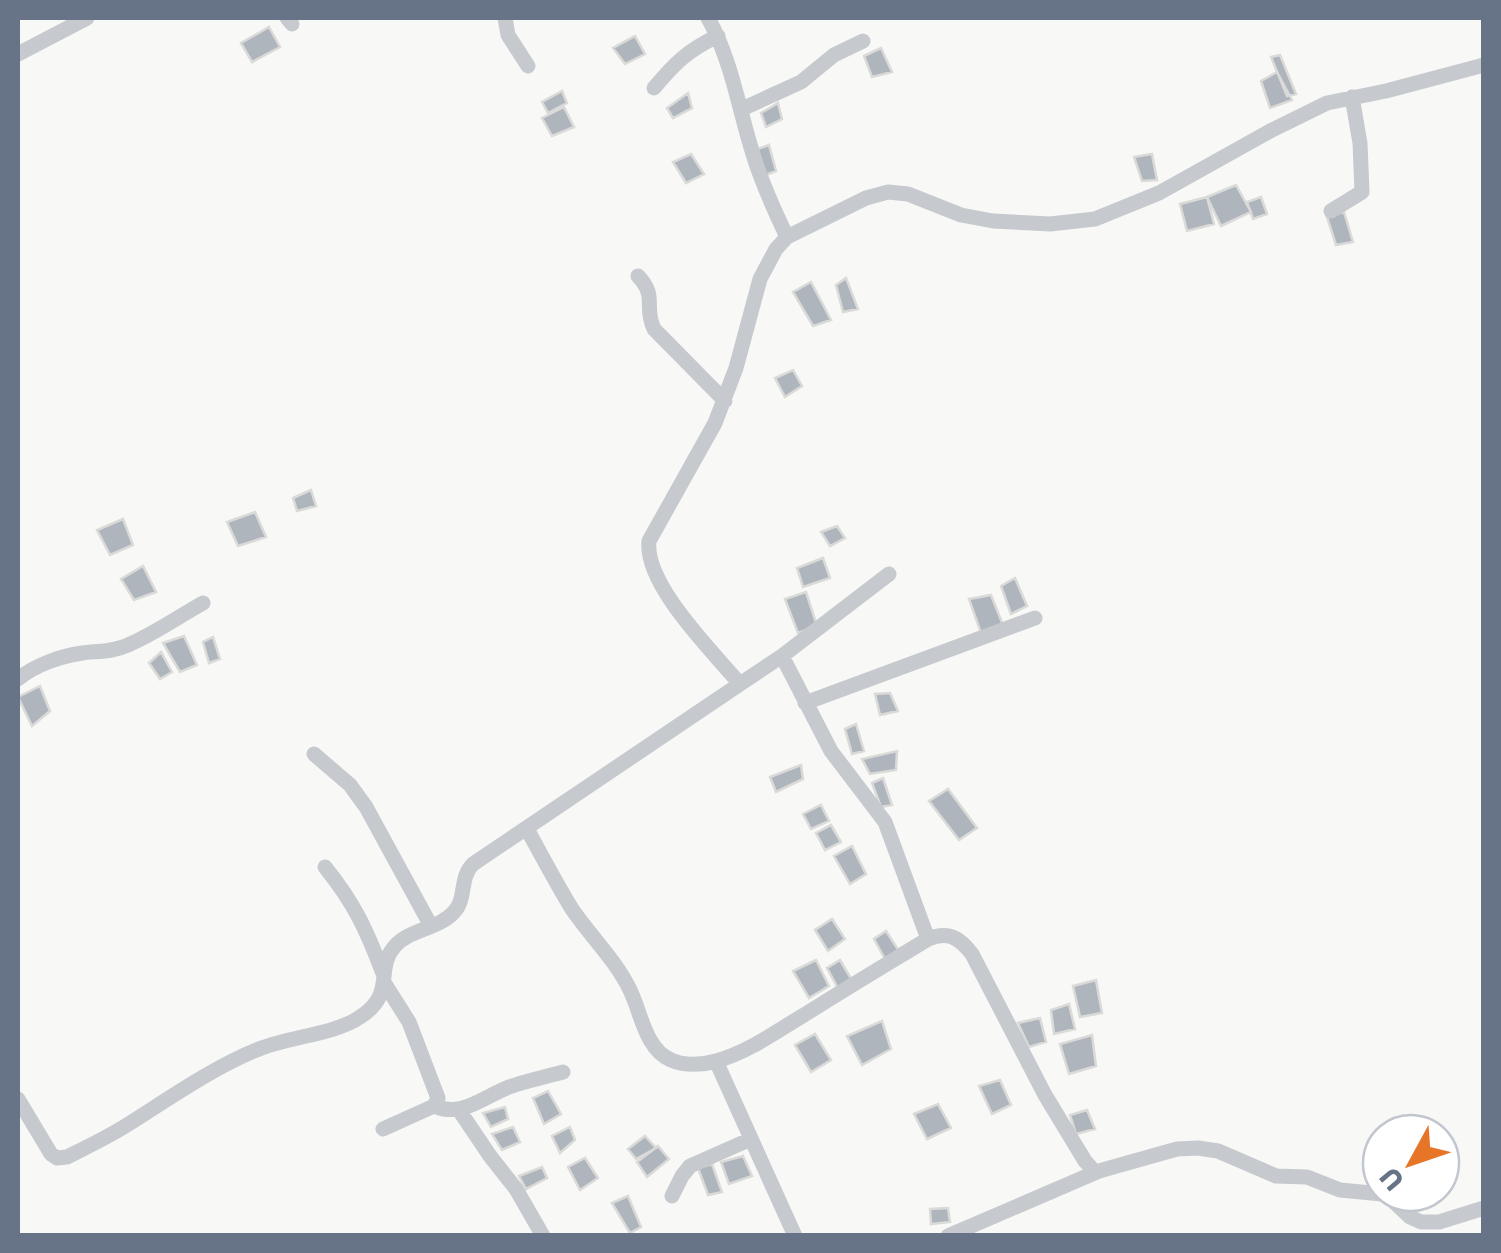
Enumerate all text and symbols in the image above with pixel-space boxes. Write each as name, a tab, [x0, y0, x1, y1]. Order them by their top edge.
north arrow	[1361, 1113, 1461, 1213]
text: U	[1371, 1159, 1414, 1199]

